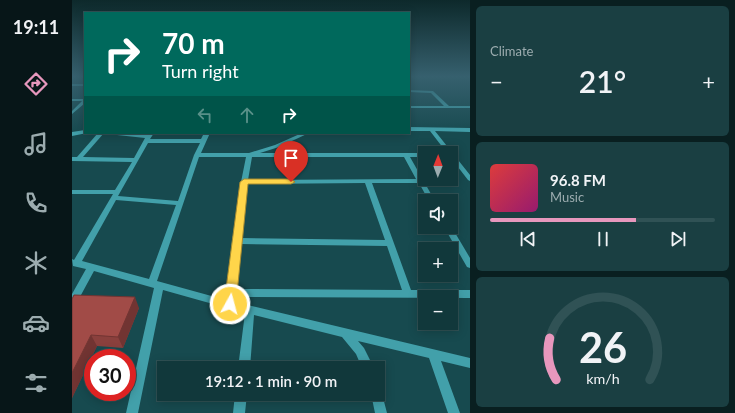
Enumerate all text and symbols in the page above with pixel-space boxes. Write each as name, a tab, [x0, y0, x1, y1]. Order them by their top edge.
text: 19:11	[13, 16, 59, 38]
text: 70 m	[162, 26, 225, 60]
icon: right	[96, 28, 148, 80]
text: Climate	[490, 43, 533, 59]
text: Turn right	[162, 60, 239, 82]
text: 21°	[579, 63, 626, 99]
text: −	[490, 68, 503, 95]
text: +	[702, 68, 715, 95]
icon: directions	[22, 70, 50, 98]
icon: left	[194, 104, 216, 126]
icon: ahead	[236, 104, 258, 126]
icon: right	[278, 104, 300, 126]
icon: music	[22, 130, 50, 158]
pin	[274, 141, 308, 182]
north arrow	[418, 146, 458, 186]
map controls	[418, 146, 458, 330]
icon: arrive	[280, 147, 302, 169]
text: 96.8 FM	[550, 171, 606, 189]
icon: phone	[22, 189, 50, 217]
text: Music	[550, 189, 584, 205]
button: sound	[418, 194, 458, 234]
icon: previous	[517, 228, 539, 250]
icon: pause	[592, 228, 614, 250]
icon: next	[667, 228, 689, 250]
button: +	[418, 242, 458, 282]
icon: climate	[22, 249, 50, 277]
position arrow	[209, 283, 251, 325]
button: −	[418, 290, 458, 330]
icon: car	[22, 309, 50, 337]
text: 26	[578, 322, 627, 372]
speed limit sign: 30	[84, 349, 136, 401]
icon: filters	[22, 369, 50, 397]
text: km/h	[586, 370, 619, 387]
text: 19:12 · 1 min · 90 m	[205, 372, 337, 390]

